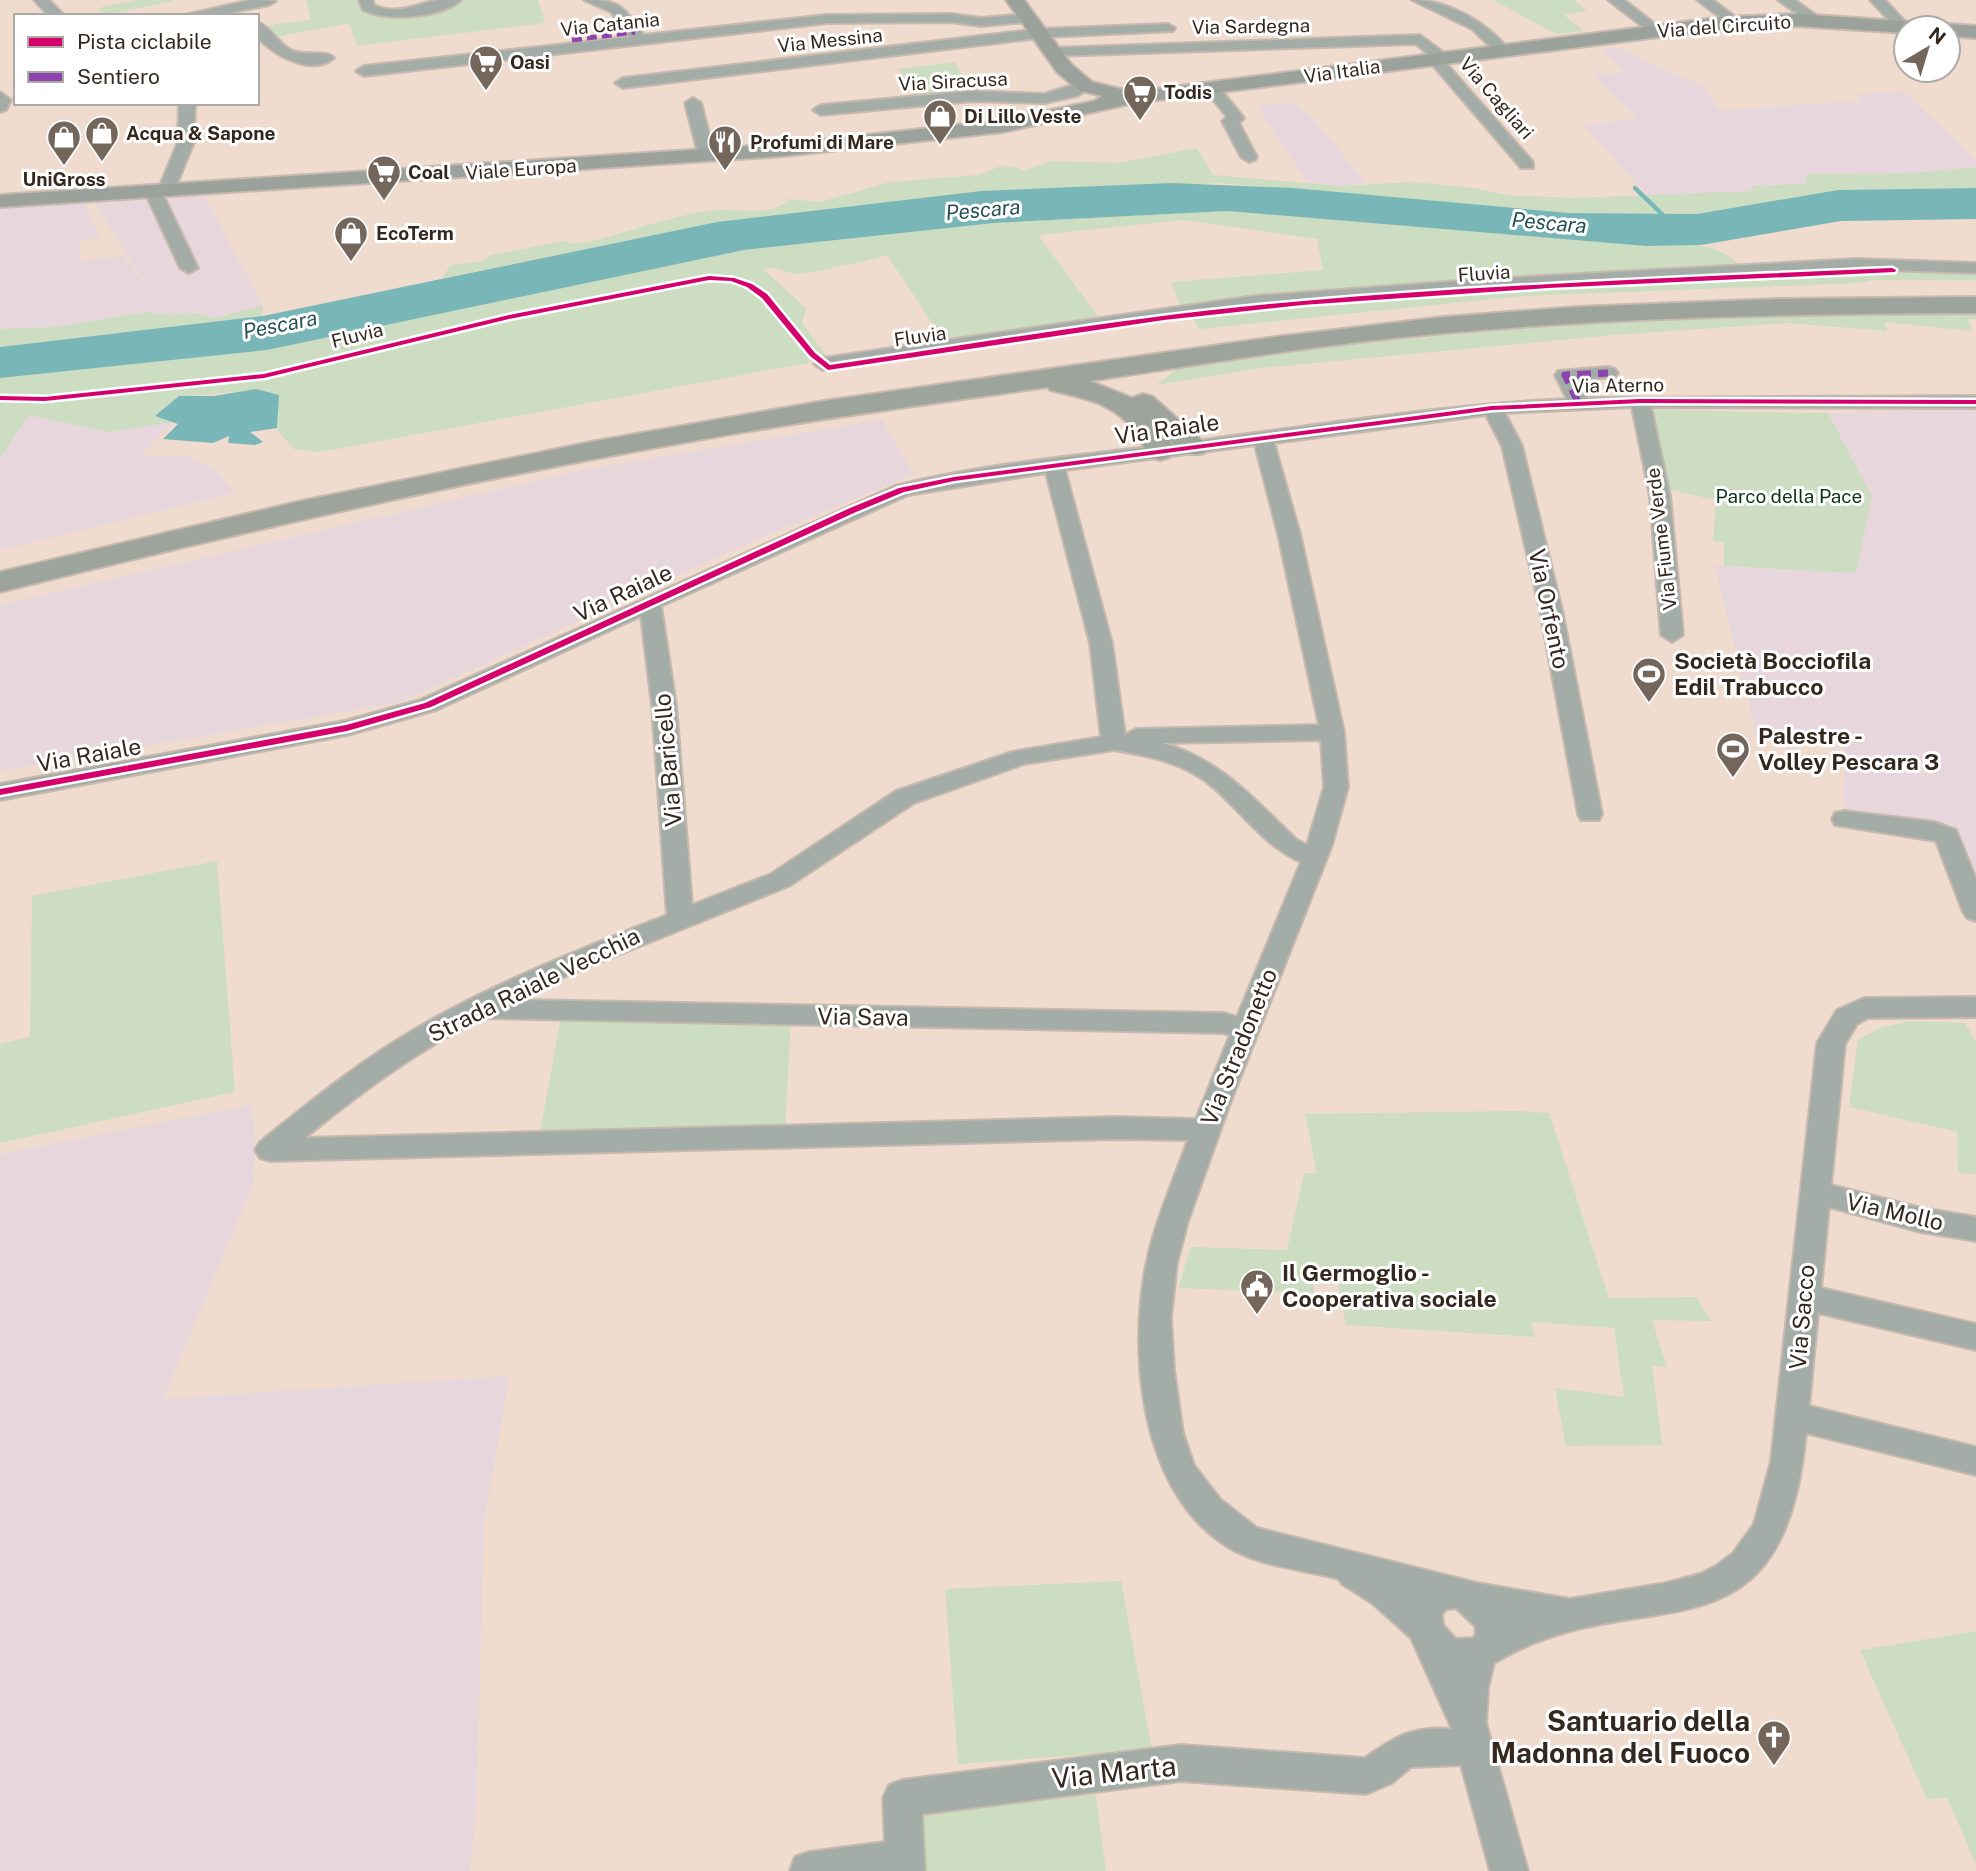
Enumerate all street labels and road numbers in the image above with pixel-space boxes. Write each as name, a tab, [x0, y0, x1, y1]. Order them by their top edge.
street label: Via Catania	[559, 8, 661, 40]
street label: Via del Circuito	[1656, 10, 1792, 42]
street label: Via Sardegna	[1192, 14, 1310, 38]
street label: Via Messina	[776, 24, 884, 56]
street label: Via Cagliari	[1456, 53, 1538, 143]
street label: Via Italia	[1303, 55, 1381, 87]
street label: Via Siracusa	[898, 67, 1008, 95]
street label: Viale Europa	[465, 154, 577, 184]
street label: Fluvia	[1457, 260, 1511, 286]
street label: Fluvia	[329, 318, 385, 352]
street label: Fluvia	[892, 321, 948, 351]
street label: Via Aterno	[1572, 373, 1664, 397]
street label: Via Raiale	[1113, 408, 1221, 449]
street label: Via Fiume Verde	[1641, 467, 1681, 611]
street label: Via Orfento	[1524, 547, 1575, 671]
street label: Via Raiale	[569, 558, 676, 627]
street label: Via Baricello	[648, 692, 687, 828]
street label: Via Raiale	[35, 732, 143, 777]
street label: Strada Raiale Vecchia	[424, 922, 644, 1048]
street label: Via Stradonetto	[1195, 965, 1282, 1129]
street label: Via Sava	[817, 1002, 909, 1031]
street label: Via Mollo	[1844, 1187, 1946, 1236]
street label: Via Sacco	[1783, 1263, 1820, 1371]
street label: Via Marta	[1050, 1749, 1178, 1794]

